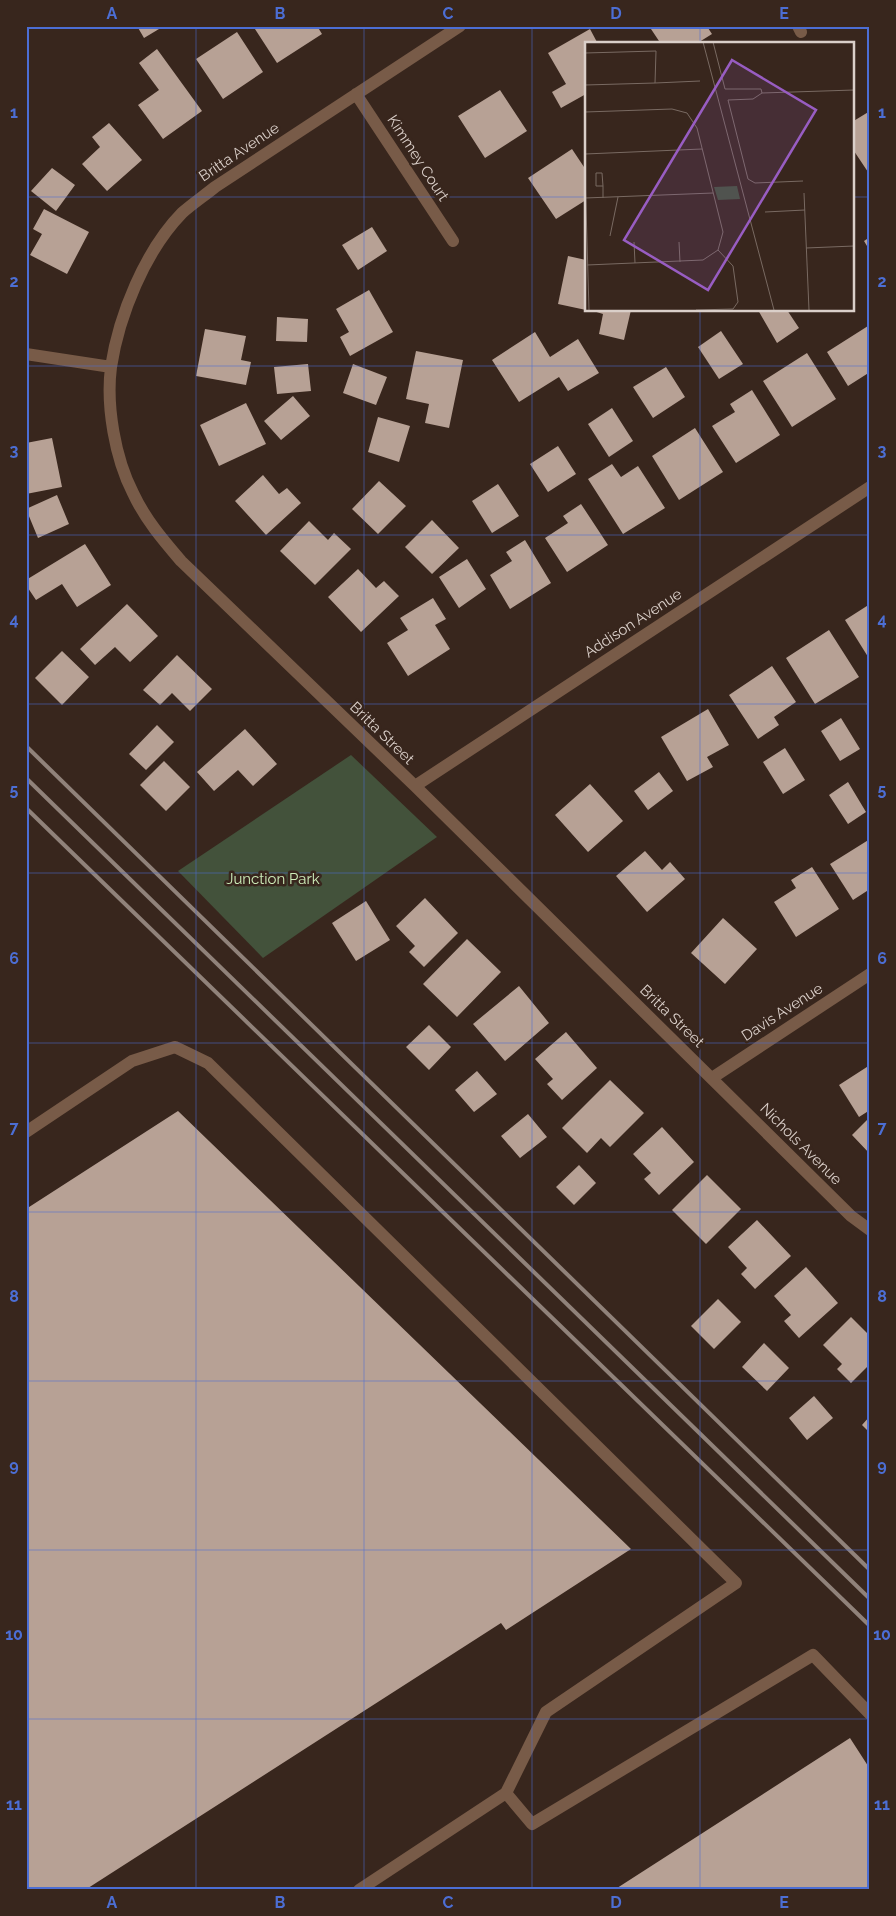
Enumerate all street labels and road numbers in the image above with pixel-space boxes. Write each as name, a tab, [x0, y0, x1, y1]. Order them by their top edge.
street label: Kimmey Court	[383, 112, 453, 204]
street label: Britta Avenue	[196, 118, 283, 185]
street label: Addison Avenue	[581, 585, 685, 661]
street label: Britta Street	[346, 698, 418, 768]
street label: Davis Avenue	[738, 979, 826, 1045]
street label: Britta Street	[636, 981, 708, 1051]
street label: Nichols Avenue	[756, 1099, 846, 1189]

